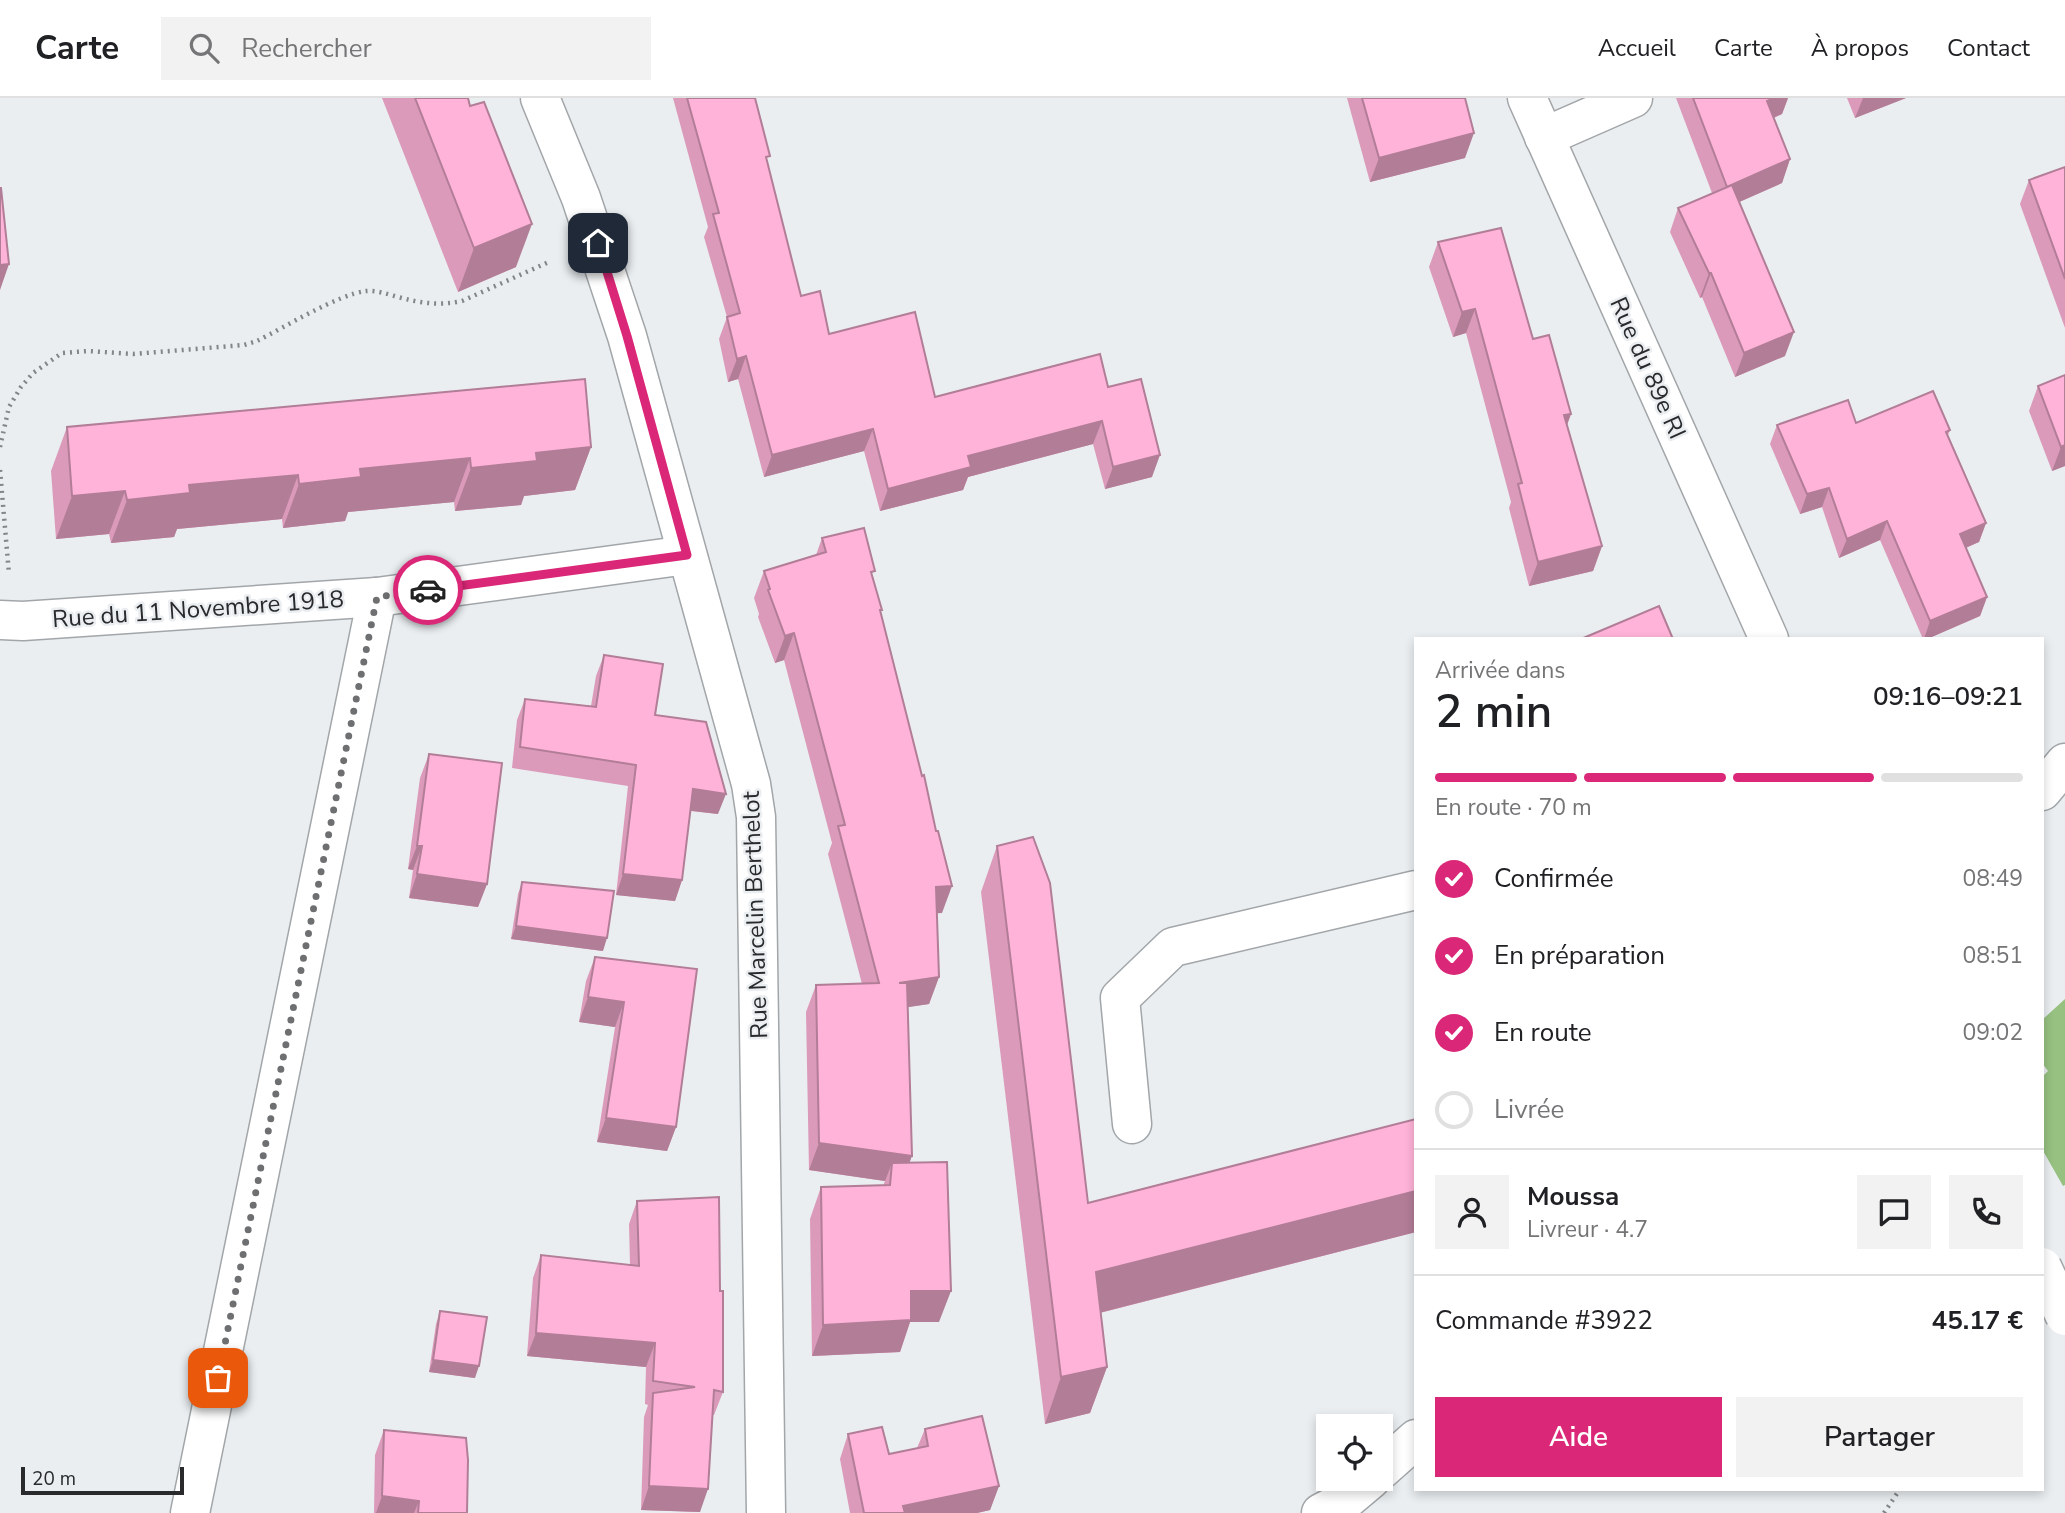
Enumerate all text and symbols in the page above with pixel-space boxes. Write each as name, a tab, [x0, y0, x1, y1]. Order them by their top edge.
search box	[161, 17, 651, 80]
text: Carte	[35, 26, 119, 71]
icon: search	[185, 29, 223, 67]
text: Rechercher	[241, 31, 372, 66]
text: Accueil	[1598, 32, 1676, 64]
text: Carte	[1714, 32, 1773, 64]
text: À propos	[1811, 32, 1909, 64]
text: Contact	[1947, 32, 2030, 64]
pin	[568, 213, 628, 273]
icon: home	[579, 224, 617, 262]
street label: Rue du 89e RI	[1602, 292, 1694, 444]
courier	[393, 555, 463, 625]
icon: car	[409, 571, 447, 609]
street label: Rue du 11 Novembre 1918	[51, 583, 345, 635]
text: Arrivée dans	[1435, 655, 1565, 686]
text: 09:16–09:21	[1873, 679, 2023, 714]
text: 2 min	[1435, 680, 1552, 743]
street label: Rue Marcelin Berthelot	[735, 790, 775, 1039]
text: En route · 70 m	[1435, 792, 1592, 823]
icon: check	[1435, 860, 1473, 898]
text: Confirmée	[1494, 861, 1614, 896]
text: 08:49	[1963, 863, 2023, 894]
icon: check	[1435, 937, 1473, 975]
text: En préparation	[1494, 938, 1665, 973]
text: 08:51	[1963, 940, 2023, 971]
icon: check	[1435, 1014, 1473, 1052]
text: En route	[1494, 1015, 1592, 1050]
text: 09:02	[1963, 1017, 2023, 1048]
text: Livrée	[1494, 1092, 1564, 1127]
button: person	[1435, 1175, 1509, 1249]
button: chat	[1857, 1175, 1931, 1249]
button: phone	[1949, 1175, 2023, 1249]
text: Moussa	[1527, 1179, 1619, 1214]
text: Livreur · 4.7	[1527, 1214, 1648, 1245]
text: Commande #3922	[1435, 1303, 1653, 1338]
text: 45.17 €	[1932, 1303, 2023, 1338]
pin	[188, 1348, 248, 1408]
icon: bag	[199, 1359, 237, 1397]
button: Aide	[1435, 1397, 1722, 1477]
button: Partager	[1736, 1397, 2023, 1477]
map controls	[1316, 1414, 1393, 1491]
button: locate	[1316, 1414, 1393, 1491]
scale bar	[21, 1464, 184, 1496]
text: 20 m	[32, 1466, 76, 1492]

